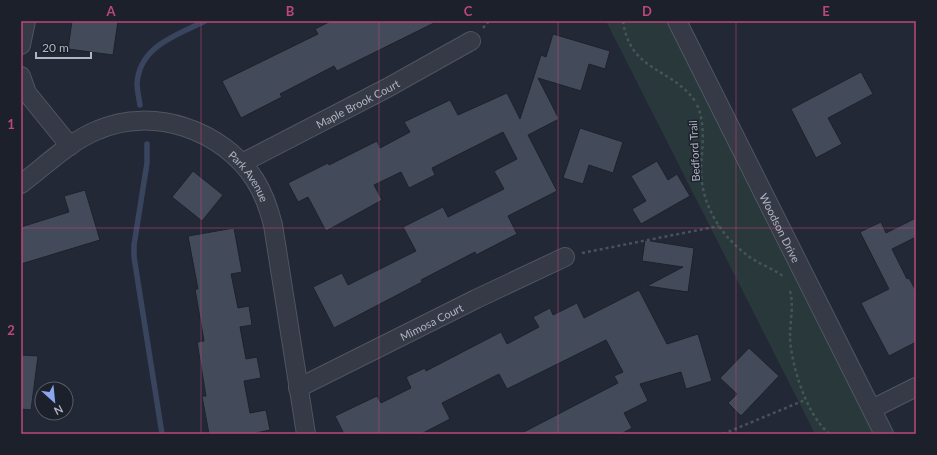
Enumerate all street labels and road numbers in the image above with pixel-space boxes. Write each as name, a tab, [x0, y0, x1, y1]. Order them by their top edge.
street label: Maple Brook Court	[314, 76, 401, 130]
street label: Bedford Trail	[686, 120, 702, 182]
street label: Park Avenue	[226, 148, 272, 204]
street label: Woodson Drive	[758, 191, 803, 264]
street label: Mimosa Court	[398, 300, 465, 343]

